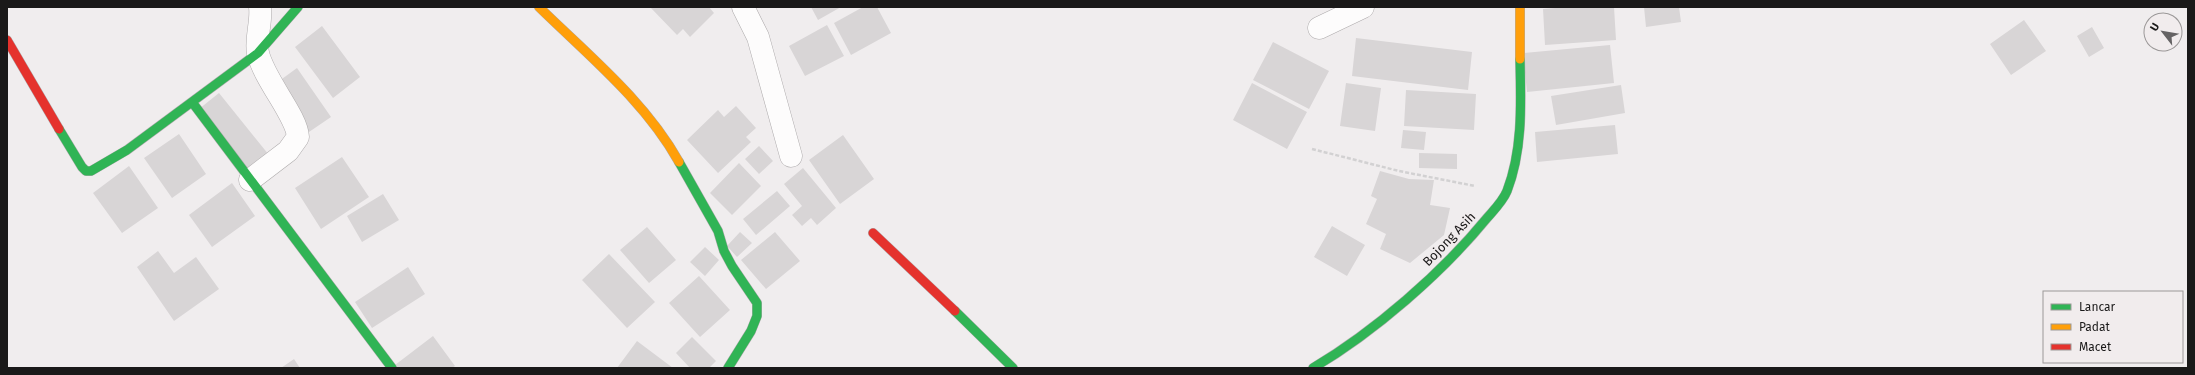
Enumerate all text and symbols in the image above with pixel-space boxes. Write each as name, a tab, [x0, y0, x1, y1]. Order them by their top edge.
north arrow	[2143, 12, 2183, 52]
text: U	[2147, 21, 2162, 34]
street label: Bojong Asih	[1420, 209, 1478, 269]
legend	[2043, 291, 2183, 363]
text: Lancar	[2079, 300, 2116, 314]
text: Padat	[2079, 320, 2111, 334]
text: Macet	[2079, 340, 2112, 354]

